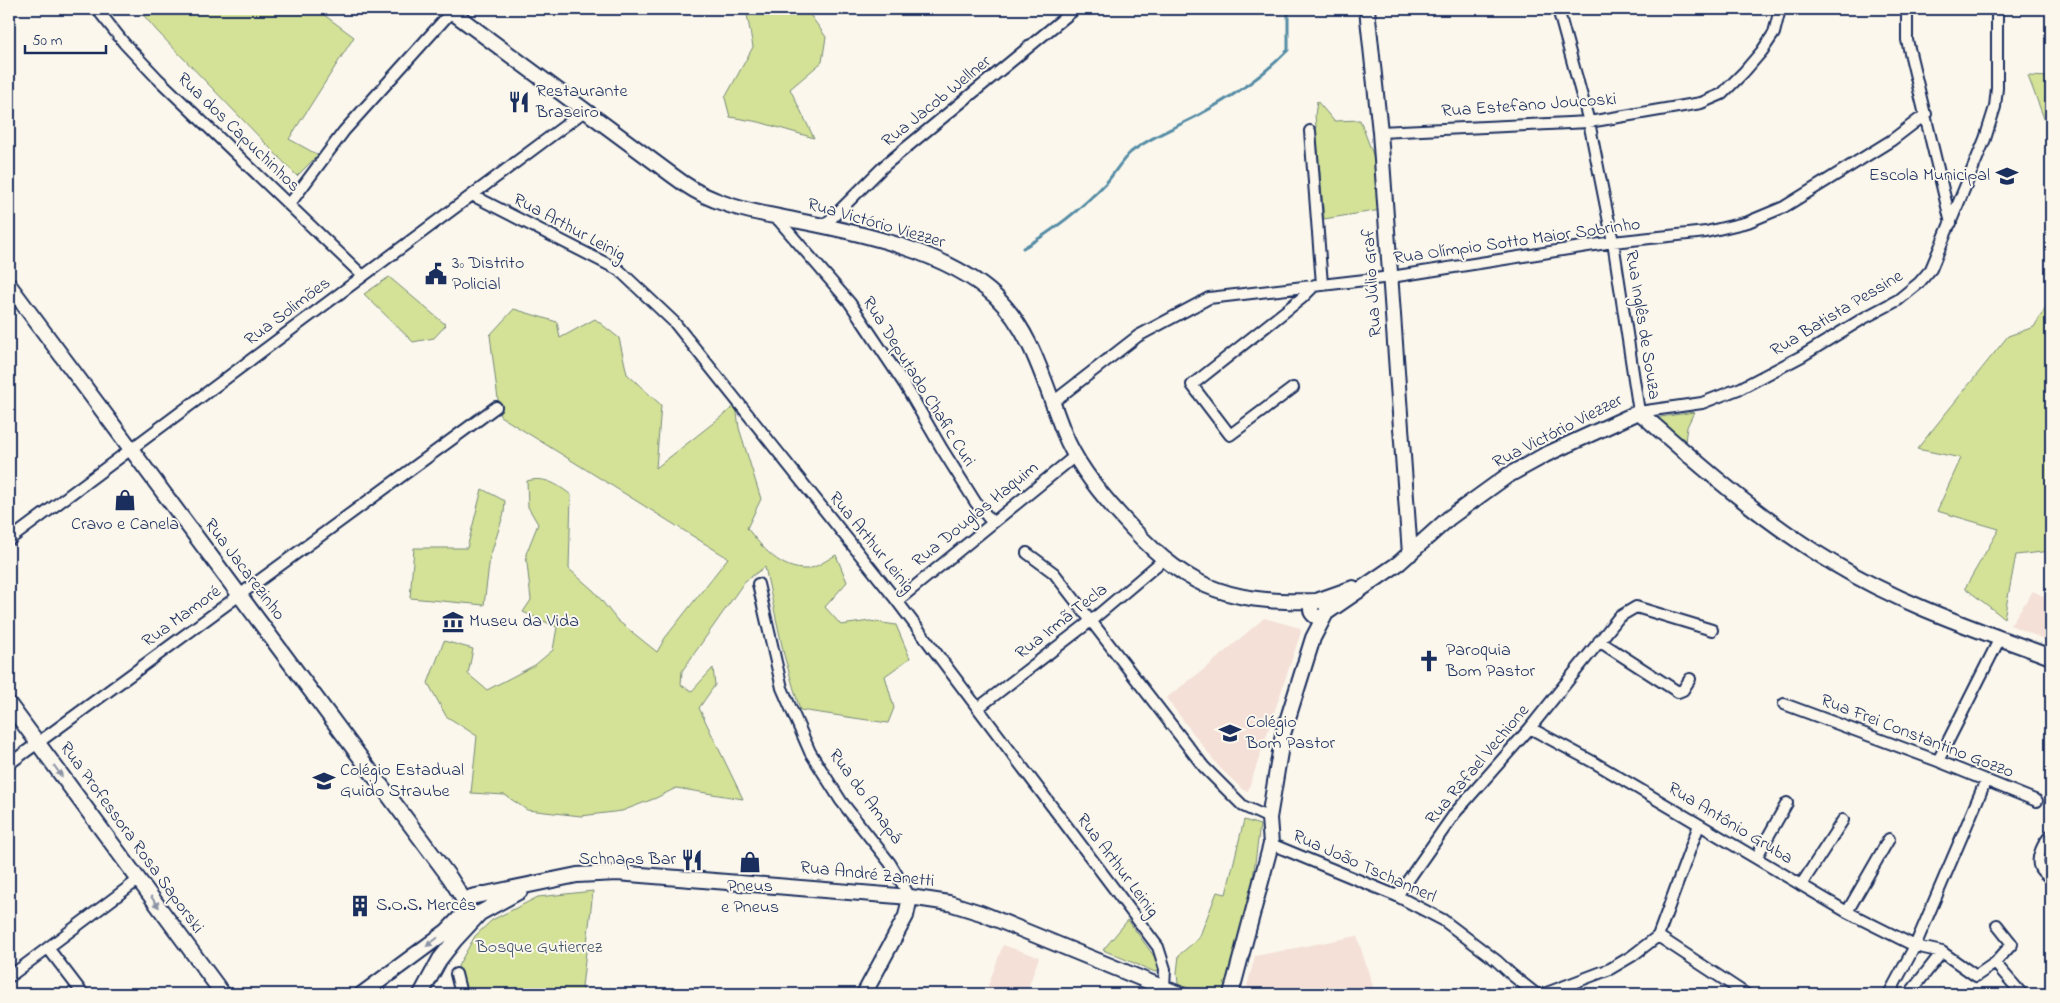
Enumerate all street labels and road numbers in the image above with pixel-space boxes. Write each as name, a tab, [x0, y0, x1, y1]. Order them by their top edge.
street label: Rua Jacob Wellner	[877, 49, 998, 154]
street label: Rua dos Capuchinhos	[170, 67, 306, 199]
street label: Rua Estefano Joucoski	[1441, 87, 1617, 125]
street label: Rua Arthur Leinig	[508, 187, 630, 270]
street label: Rua Victório Viezzer	[804, 192, 948, 256]
street label: Rua Olímpio Sotto Maior Sobrinho	[1392, 212, 1642, 272]
street label: Rua Júlio Graf	[1356, 227, 1390, 338]
street label: Rua Inglês de Souza	[1616, 249, 1667, 402]
street label: Rua Batista Pessine	[1766, 264, 1909, 364]
street label: Rua Solimões	[240, 271, 336, 353]
street label: Rua Deputado Chafic Curi	[855, 292, 981, 472]
street label: Rua Victório Viezzer	[1489, 388, 1628, 476]
street label: Rua Douglas Haquim	[907, 456, 1045, 575]
street label: Rua Arthur Leinig	[821, 487, 920, 600]
street label: Rua Jacarezinho	[197, 514, 291, 626]
street label: Rua Irmã Tecla	[1010, 578, 1114, 666]
street label: Rua Mamoré	[137, 579, 228, 655]
street label: Rua Frei Constantino Gozzo	[1817, 688, 2017, 786]
street label: Rua Rafael Vechione	[1420, 698, 1537, 831]
street label: Rua Professora Rosa Saporski	[52, 737, 210, 939]
street label: Rua do Amapá	[822, 744, 908, 850]
street label: Rua Antônio Gruba	[1662, 776, 1798, 872]
street label: Rua Arthur Leinig	[1068, 809, 1165, 924]
street label: Rua João Tschannerl	[1288, 824, 1440, 910]
street label: Rua André Zanetti	[799, 855, 935, 895]

